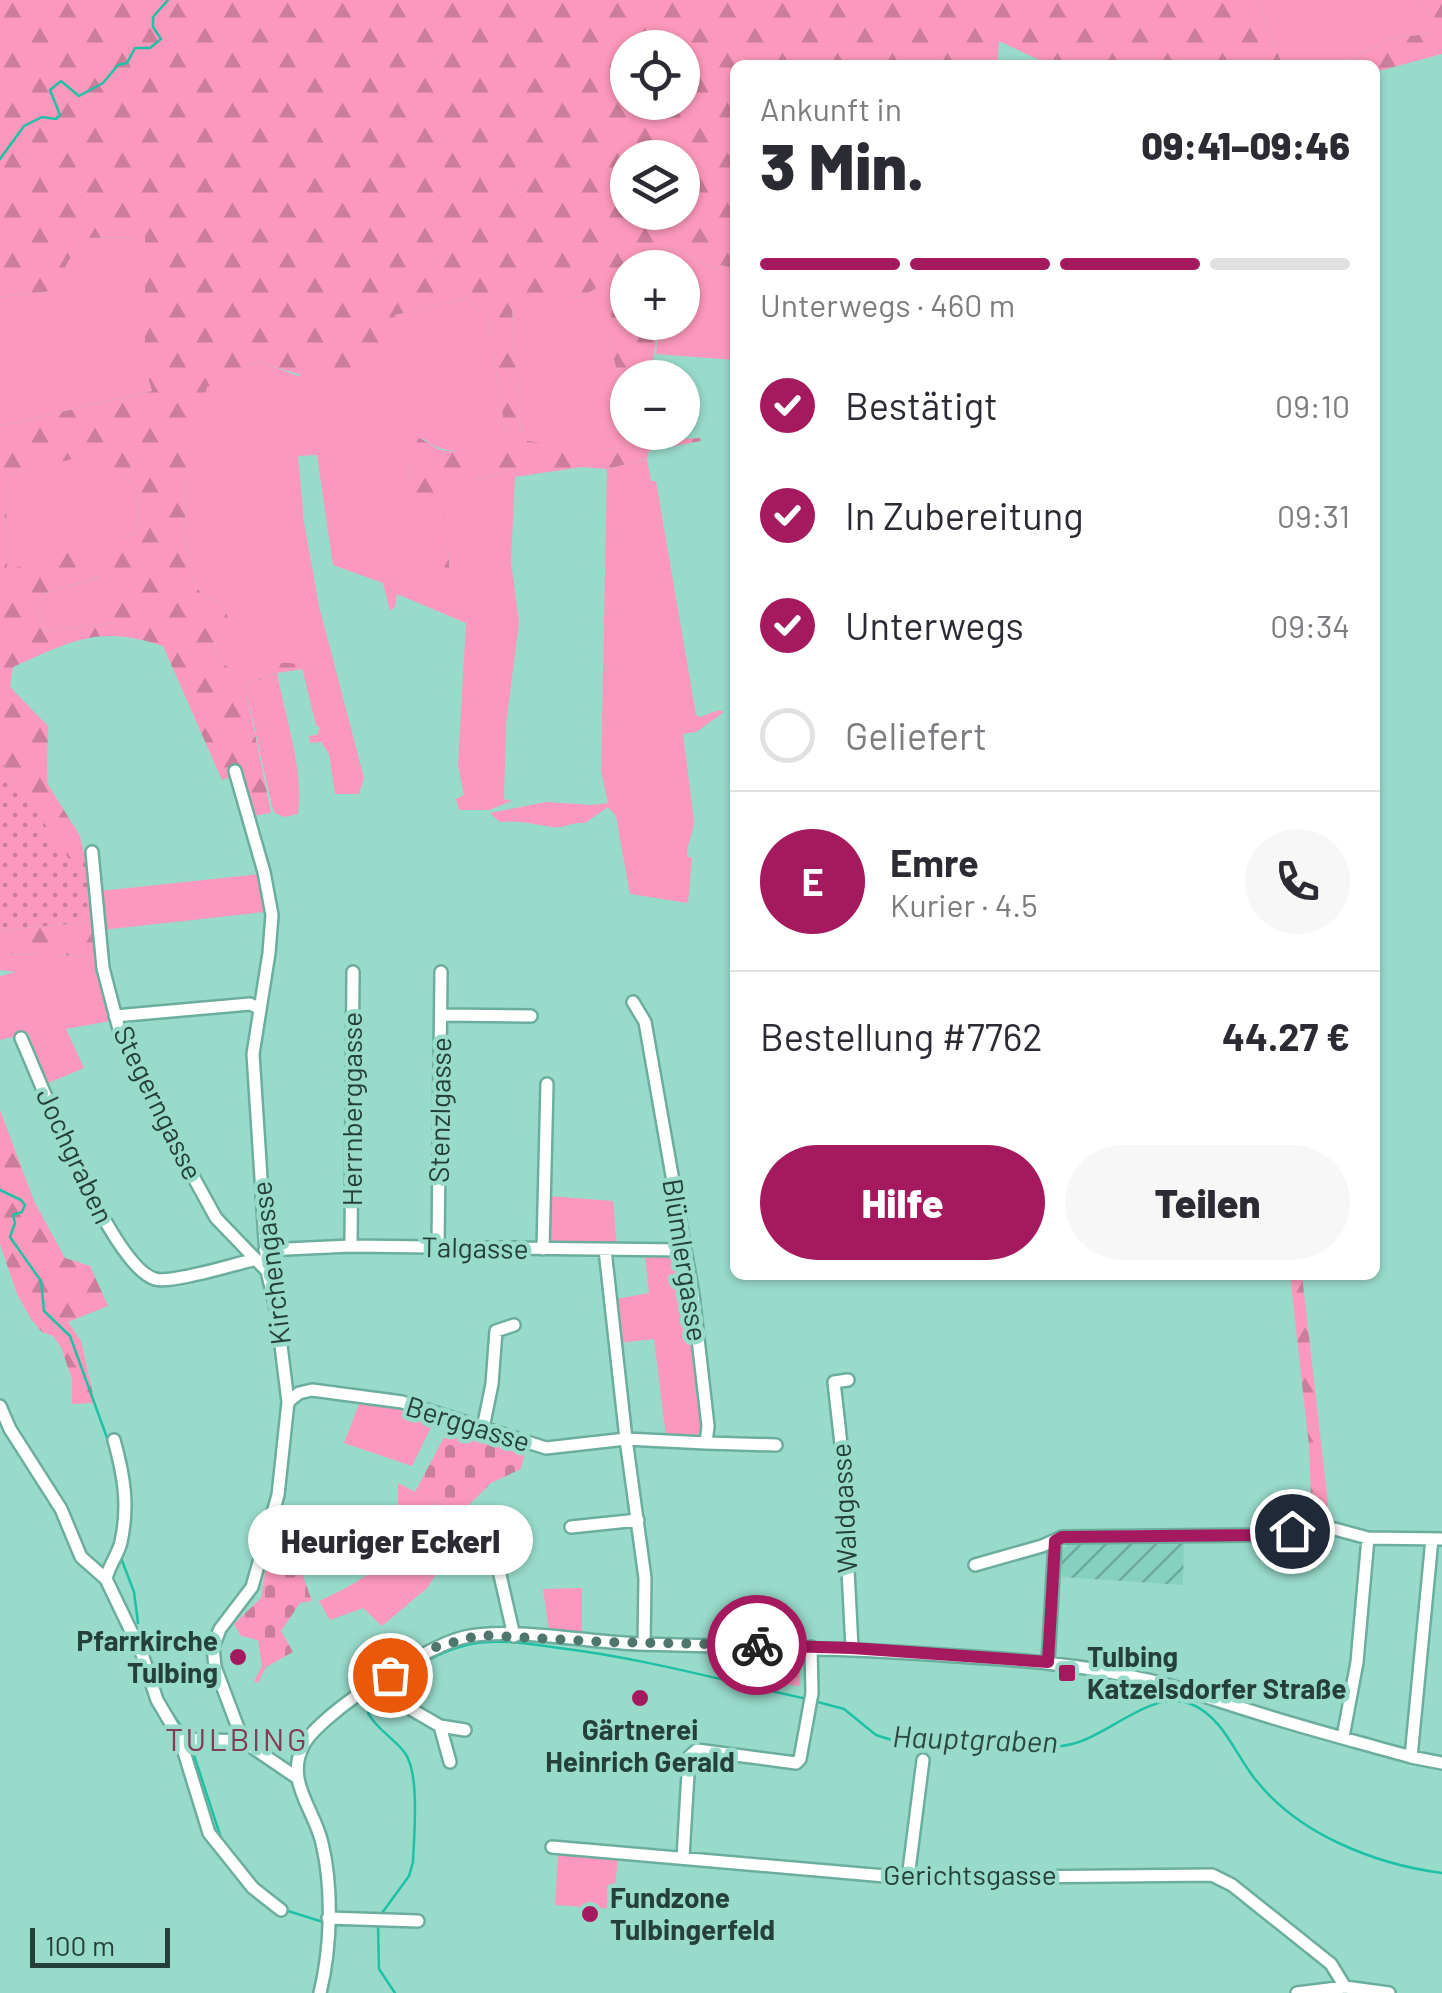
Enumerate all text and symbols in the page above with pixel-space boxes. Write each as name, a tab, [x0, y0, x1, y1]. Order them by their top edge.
map controls	[610, 30, 700, 450]
button: locate	[610, 30, 700, 120]
text: Ankunft in	[760, 89, 902, 127]
text: 09:41–09:46	[1141, 122, 1350, 168]
text: 3 Min.	[760, 125, 924, 203]
button: layers	[610, 140, 700, 230]
button: +	[610, 250, 700, 340]
text: Unterwegs · 460 m	[760, 285, 1015, 323]
button: −	[610, 360, 700, 450]
icon: check	[760, 378, 815, 433]
text: Bestätigt	[845, 382, 998, 428]
text: 09:10	[1275, 386, 1350, 424]
icon: check	[760, 488, 815, 543]
text: In Zubereitung	[845, 492, 1084, 538]
text: 09:31	[1277, 496, 1350, 534]
icon: check	[760, 598, 815, 653]
text: Unterwegs	[845, 602, 1024, 648]
text: 09:34	[1270, 606, 1350, 644]
text: Geliefert	[845, 712, 987, 758]
button: phone	[1245, 829, 1350, 934]
text: Emre	[890, 839, 979, 885]
text: E	[801, 858, 824, 904]
text: Kurier · 4.5	[890, 885, 1038, 923]
street label: Herrnberggasse	[334, 1012, 368, 1206]
text: Bestellung #7762	[760, 1013, 1043, 1059]
text: 44.27 €	[1222, 1013, 1350, 1059]
street label: Stegerngasse	[107, 1020, 211, 1185]
street label: Stenzlgasse	[421, 1037, 457, 1183]
street label: Jochgraben	[30, 1082, 122, 1229]
button: Hilfe	[760, 1145, 1045, 1260]
button: Teilen	[1065, 1145, 1350, 1260]
street label: Blümlergasse	[656, 1176, 716, 1344]
street label: Kirchengasse	[243, 1179, 297, 1347]
street label: Talgasse	[421, 1229, 529, 1265]
street label: Berggasse	[402, 1388, 534, 1458]
street label: Waldgasse	[823, 1442, 863, 1574]
pin	[1250, 1489, 1335, 1574]
icon: home	[1265, 1504, 1320, 1559]
callout: Heuriger Eckerl	[248, 1505, 532, 1575]
text: Heuriger Eckerl	[281, 1521, 500, 1559]
courier	[707, 1595, 807, 1695]
icon: bike	[730, 1618, 785, 1673]
place label: Pfarrkirche Tulbing	[76, 1623, 218, 1689]
pin	[348, 1633, 433, 1718]
place label: Tulbing Katzelsdorfer Straße	[1087, 1639, 1347, 1705]
marker: Pfarrkirche Tulbing	[227, 1646, 249, 1668]
icon: bag	[363, 1648, 418, 1703]
marker: Tulbing Katzelsdorfer Straße	[1056, 1662, 1078, 1684]
marker: Gärtnerei Heinrich Gerald	[629, 1687, 651, 1709]
place label: Gärtnerei Heinrich Gerald	[545, 1712, 735, 1778]
water label: Hauptgraben	[892, 1717, 1058, 1759]
district label: TULBING	[165, 1719, 309, 1757]
street label: Gerichtsgasse	[883, 1857, 1057, 1891]
place label: Fundzone Tulbingerfeld	[610, 1880, 775, 1946]
marker: Fundzone Tulbingerfeld	[579, 1903, 601, 1925]
scale bar	[30, 1923, 170, 1968]
text: 100 m	[45, 1928, 115, 1962]

